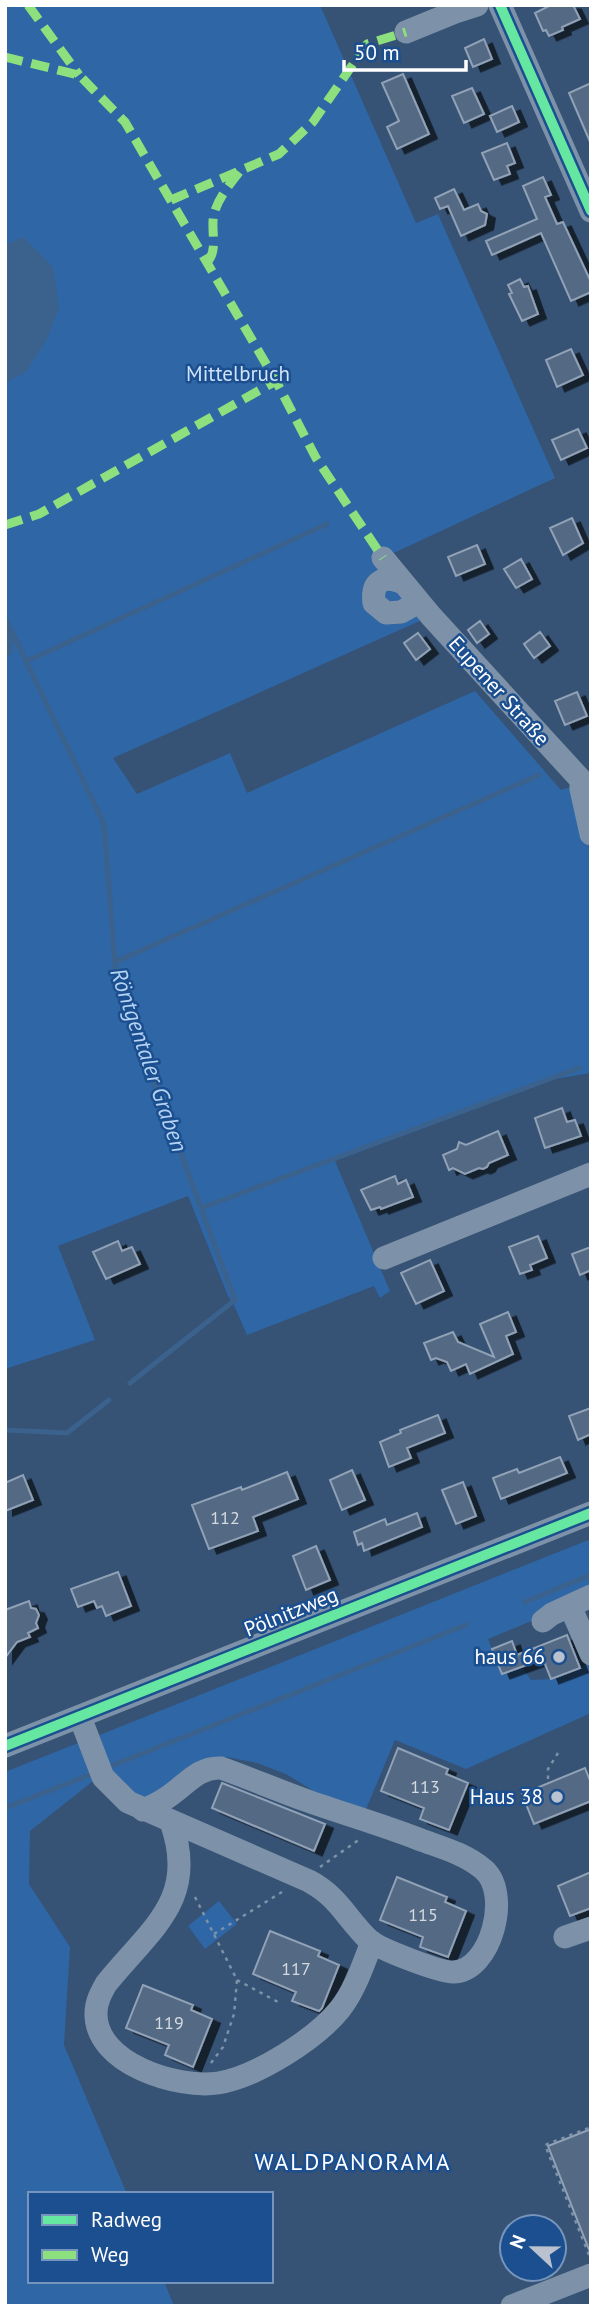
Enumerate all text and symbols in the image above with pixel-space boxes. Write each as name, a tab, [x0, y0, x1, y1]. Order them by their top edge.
scale bar	[344, 28, 466, 72]
text: 50 m	[354, 39, 400, 66]
park label: Mittelbruch	[186, 360, 290, 387]
street label: Eupener Straße	[443, 630, 556, 751]
water label: Röntgentaler Graben	[104, 964, 195, 1156]
house number: 112	[210, 1506, 240, 1529]
street label: Pölnitzweg	[240, 1580, 342, 1643]
place label: haus 66	[474, 1643, 545, 1670]
marker: haus 66	[551, 1649, 567, 1665]
house number: 113	[410, 1775, 440, 1798]
place label: Haus 38	[470, 1783, 543, 1810]
marker: Haus 38	[549, 1789, 565, 1805]
house number: 115	[408, 1903, 438, 1926]
house number: 117	[281, 1957, 311, 1980]
house number: 119	[154, 2011, 184, 2034]
district label: WALDPANORAMA	[254, 2147, 452, 2176]
legend	[28, 2192, 273, 2283]
text: Radweg	[91, 2206, 162, 2233]
north arrow	[498, 2213, 568, 2283]
text: N	[504, 2231, 531, 2252]
text: Weg	[91, 2241, 129, 2268]

